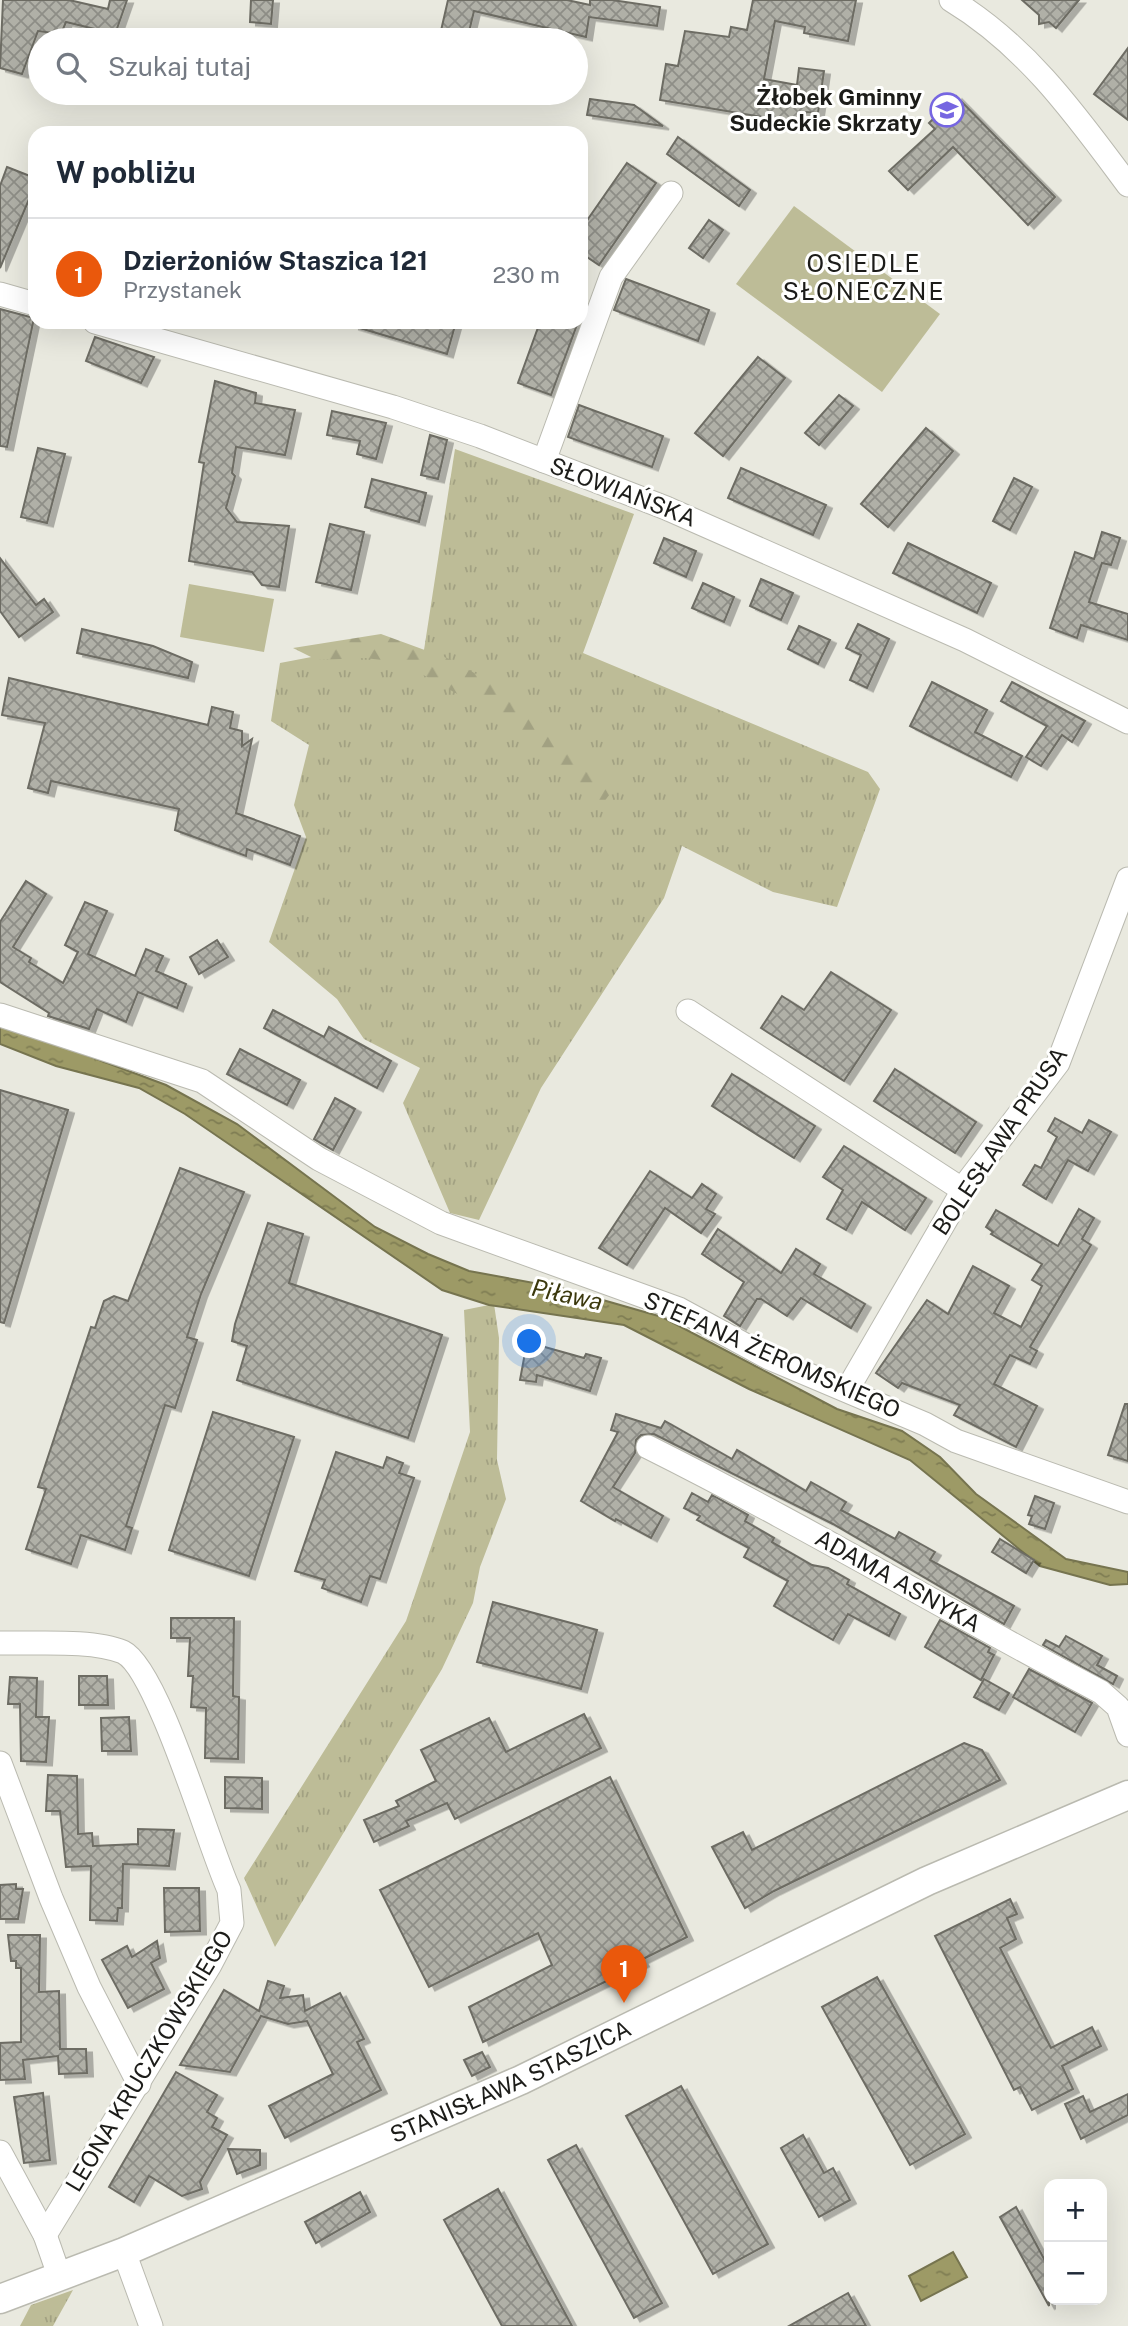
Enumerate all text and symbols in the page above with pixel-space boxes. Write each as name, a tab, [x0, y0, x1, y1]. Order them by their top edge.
search box	[28, 28, 588, 105]
icon: search	[52, 48, 90, 86]
text: Szukaj tutaj	[108, 51, 251, 82]
place label: Żłobek Gminny Sudeckie Skrzaty	[729, 83, 922, 136]
school or university icon: Żłobek Gminny Sudeckie Skrzaty	[928, 91, 966, 129]
text: W pobliżu	[56, 154, 196, 190]
text: Dzierżoniów Staszica 121	[123, 245, 428, 276]
district label: OSIEDLE SŁONECZNE	[783, 249, 945, 305]
text: 1	[74, 261, 84, 288]
text: 230 m	[492, 261, 560, 288]
text: Przystanek	[123, 276, 242, 303]
street label: SŁOWIAŃSKA	[546, 451, 700, 532]
street label: BOLESŁAWA PRUSA	[927, 1042, 1073, 1240]
water label: Piława	[529, 1273, 605, 1315]
street label: STEFANA ŻEROMSKIEGO	[640, 1286, 905, 1423]
your location	[512, 1324, 546, 1358]
street label: ADAMA ASNYKA	[811, 1524, 986, 1637]
street label: LEONA KRUCZKOWSKIEGO	[60, 1925, 237, 2196]
pin: 1	[601, 1945, 647, 2003]
street label: STANISŁAWA STASZICA	[386, 2014, 635, 2148]
map controls	[1044, 2179, 1107, 2305]
button: +	[1044, 2179, 1107, 2242]
button: −	[1044, 2242, 1107, 2305]

